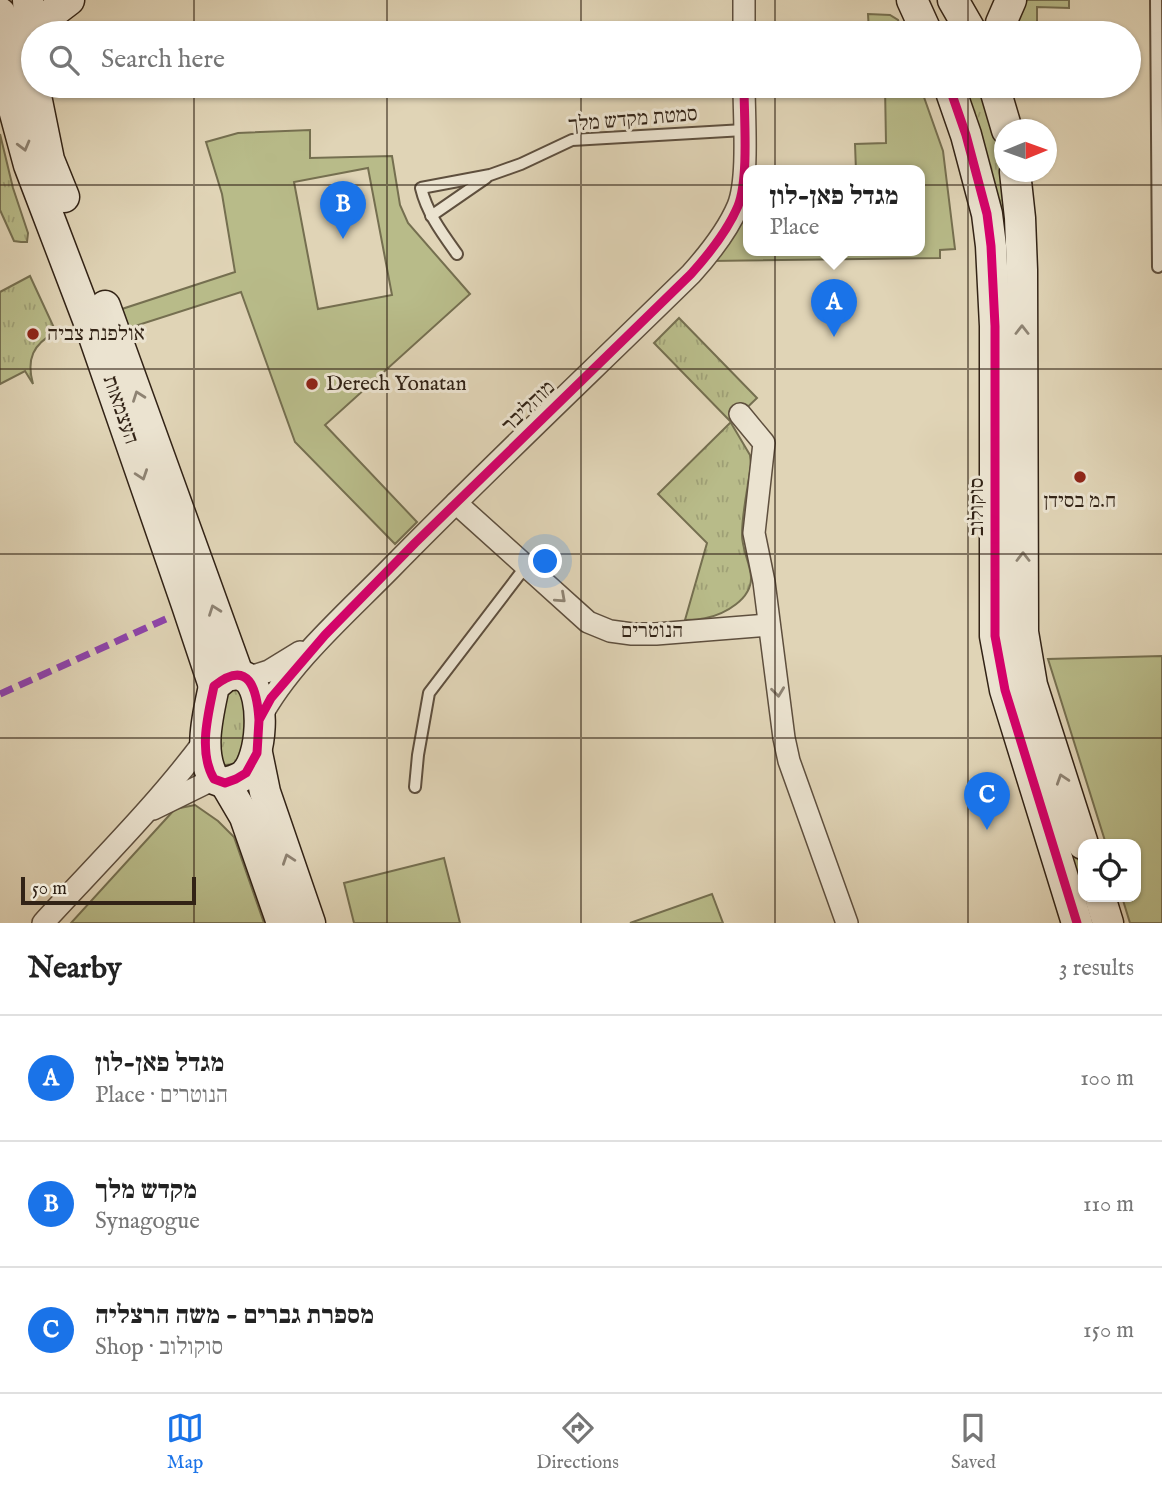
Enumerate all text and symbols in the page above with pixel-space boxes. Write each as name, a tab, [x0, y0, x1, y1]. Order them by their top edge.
search box	[21, 21, 1141, 98]
icon: search	[45, 41, 83, 79]
text: Search here	[101, 43, 225, 76]
street label: סמטת מקדש מלך	[567, 101, 699, 139]
north arrow	[994, 119, 1057, 182]
one-way arrow	[16, 140, 30, 152]
popup	[743, 165, 925, 256]
text: מגדל פאן-לון	[769, 180, 899, 213]
pin: B	[320, 181, 366, 239]
text: Place	[769, 213, 819, 242]
pin: A	[811, 279, 857, 337]
place label: אולפנת צביה	[47, 321, 145, 348]
one-way arrow	[1014, 324, 1029, 335]
marker: אולפנת צביה	[25, 326, 41, 342]
place label: Derech Yonatan	[326, 371, 467, 398]
street label: העצמאות	[96, 372, 144, 448]
street label: מוהליבר	[497, 375, 561, 439]
marker: Derech Yonatan	[304, 376, 320, 392]
one-way arrow	[132, 391, 146, 403]
one-way arrow	[134, 469, 148, 481]
marker: ח.מ בסידן	[1072, 469, 1088, 485]
street label: סוקולוב	[964, 478, 991, 536]
place label: ח.מ בסידן	[1044, 488, 1116, 515]
your location	[528, 544, 562, 578]
one-way arrow	[1015, 552, 1031, 562]
one-way arrow	[553, 590, 566, 602]
one-way arrow	[208, 605, 222, 617]
street label: הנוטרים	[621, 618, 683, 645]
one-way arrow	[770, 687, 785, 698]
pin: C	[964, 772, 1010, 830]
one-way arrow	[1056, 774, 1071, 786]
map controls	[1078, 839, 1141, 902]
button: locate	[1078, 839, 1141, 902]
one-way arrow	[282, 853, 296, 865]
scale bar	[21, 874, 196, 906]
text: 50 m	[32, 877, 67, 901]
text: Nearby	[28, 950, 121, 988]
text: 3 results	[1059, 954, 1134, 983]
text: מגדל פאן-לון	[95, 1047, 224, 1080]
text: A	[43, 1064, 59, 1093]
text: 100 m	[1080, 1064, 1134, 1093]
text: Place · הנוטרים	[95, 1081, 228, 1110]
text: מקדש מלך	[95, 1174, 197, 1207]
text: B	[43, 1190, 59, 1219]
text: 110 m	[1083, 1190, 1134, 1219]
text: Synagogue	[95, 1207, 200, 1236]
text: מספרת גברים - משה הרצליה	[95, 1299, 374, 1332]
text: C	[43, 1316, 59, 1345]
text: 150 m	[1083, 1316, 1134, 1345]
text: Shop · סוקולוב	[95, 1333, 223, 1362]
tab: Map	[166, 1409, 204, 1475]
tab: Directions	[536, 1409, 619, 1475]
tab: Saved	[951, 1409, 996, 1475]

